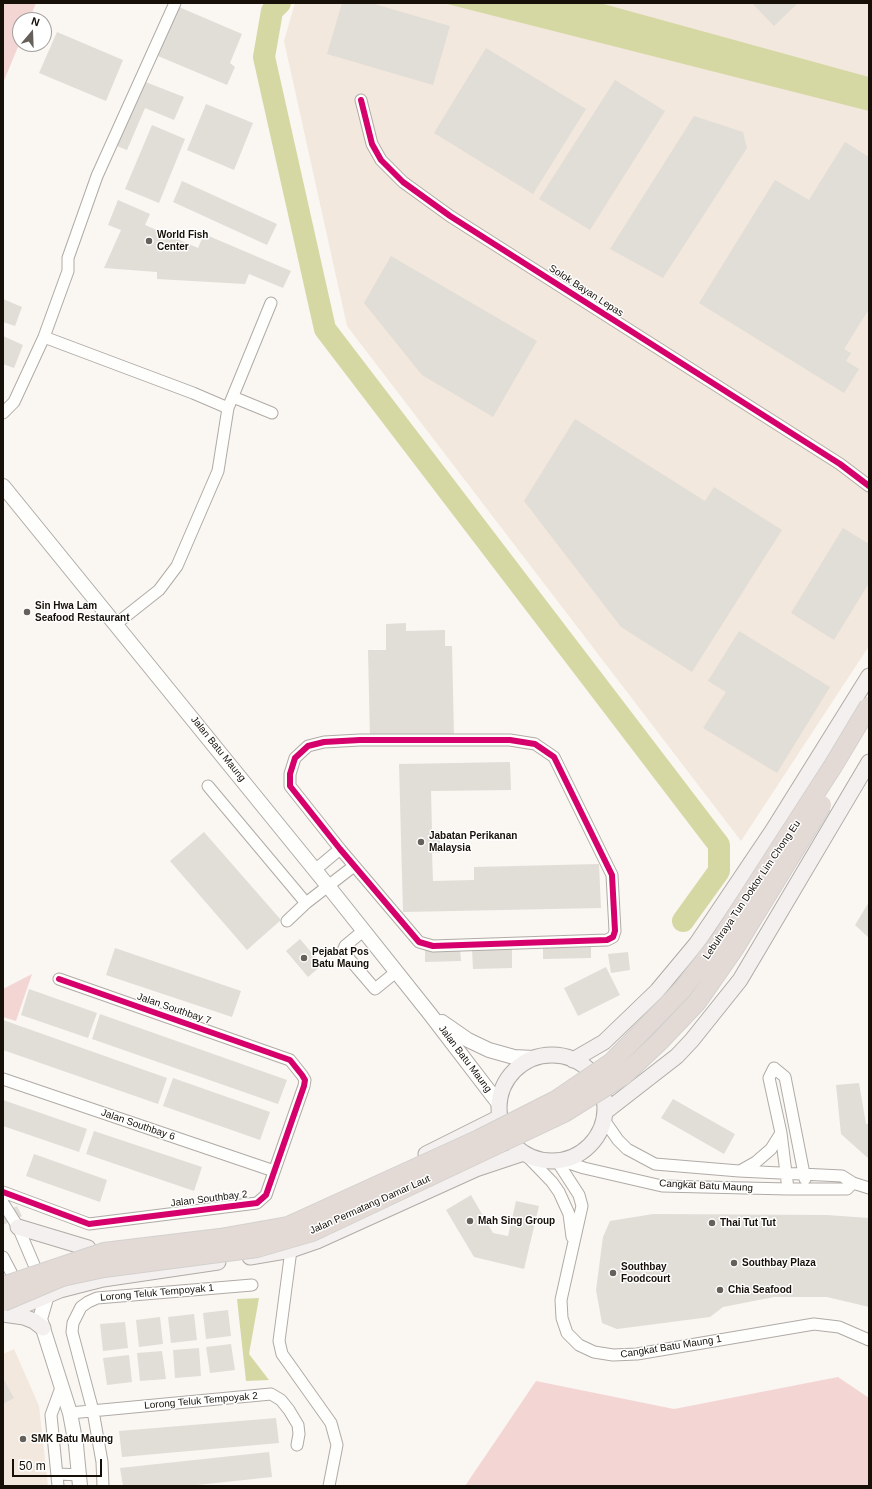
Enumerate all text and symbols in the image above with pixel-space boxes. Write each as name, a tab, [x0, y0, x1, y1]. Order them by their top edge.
north arrow	[12, 12, 52, 52]
text: N	[30, 15, 41, 29]
place label: World Fish Center	[157, 229, 208, 252]
marker: World Fish Center	[144, 236, 154, 246]
street label: Solok Bayan Lepas	[547, 263, 625, 319]
place label: Sin Hwa Lam Seafood Restaurant	[35, 600, 129, 624]
marker: Sin Hwa Lam Seafood Restaurant	[22, 607, 32, 617]
street label: Jalan Batu Maung	[188, 714, 248, 784]
street label: Lebuhraya Tun Doktor Lim Chong Eu	[701, 818, 803, 962]
place label: Jabatan Perikanan Malaysia	[429, 830, 517, 854]
marker: Jabatan Perikanan Malaysia	[416, 837, 426, 847]
place label: Pejabat Pos Batu Maung	[312, 946, 369, 970]
marker: Pejabat Pos Batu Maung	[299, 953, 309, 963]
street label: Jalan Southbay 7	[136, 991, 212, 1027]
street label: Jalan Batu Maung	[436, 1023, 494, 1095]
street label: Jalan Southbay 6	[100, 1107, 176, 1143]
street label: Jalan Permatang Damar Laut	[308, 1173, 432, 1237]
street label: Cangkat Batu Maung	[659, 1178, 753, 1194]
street label: Jalan Southbay 2	[170, 1188, 248, 1210]
place label: Mah Sing Group	[478, 1215, 555, 1227]
marker: Mah Sing Group	[465, 1216, 475, 1226]
place label: Thai Tut Tut	[720, 1217, 776, 1229]
marker: Thai Tut Tut	[707, 1218, 717, 1228]
place label: Southbay Plaza	[742, 1257, 816, 1269]
marker: Southbay Plaza	[729, 1258, 739, 1268]
place label: Southbay Foodcourt	[621, 1261, 670, 1284]
marker: Southbay Foodcourt	[608, 1268, 618, 1278]
street label: Lorong Teluk Tempoyak 1	[100, 1282, 214, 1304]
place label: Chia Seafood	[728, 1284, 792, 1296]
marker: Chia Seafood	[715, 1285, 725, 1295]
street label: Cangkat Batu Maung 1	[620, 1333, 722, 1361]
street label: Lorong Teluk Tempoyak 2	[144, 1390, 258, 1412]
place label: SMK Batu Maung	[31, 1433, 113, 1445]
marker: SMK Batu Maung	[18, 1434, 28, 1444]
scale bar	[14, 1451, 104, 1477]
text: 50 m	[19, 1459, 46, 1473]

